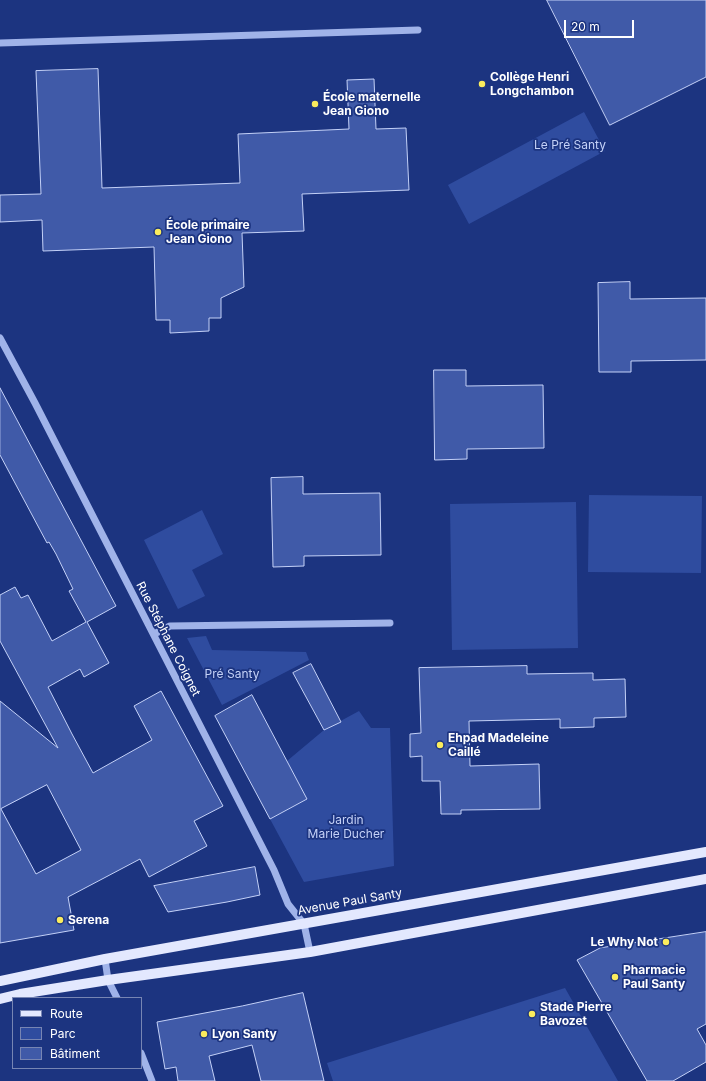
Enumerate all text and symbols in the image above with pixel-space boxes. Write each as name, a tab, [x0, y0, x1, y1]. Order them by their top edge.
scale bar	[566, 12, 636, 38]
text: 20 m	[571, 19, 600, 34]
place label: Collège Henri Longchambon	[490, 70, 574, 98]
marker: Collège Henri Longchambon	[477, 79, 487, 89]
place label: École maternelle Jean Giono	[323, 90, 421, 118]
marker: École maternelle Jean Giono	[310, 99, 320, 109]
park label: Le Pré Santy	[534, 138, 606, 152]
place label: École primaire Jean Giono	[166, 218, 250, 246]
marker: École primaire Jean Giono	[153, 227, 163, 237]
street label: Rue Stéphane Coignet	[133, 579, 203, 699]
park label: Pré Santy	[205, 667, 259, 681]
place label: Ehpad Madeleine Caillé	[448, 731, 549, 759]
marker: Ehpad Madeleine Caillé	[435, 740, 445, 750]
park label: Jardin Marie Ducher	[308, 813, 384, 841]
street label: Avenue Paul Santy	[297, 886, 403, 918]
place label: Serena	[68, 913, 109, 927]
marker: Serena	[55, 915, 65, 925]
place label: Le Why Not	[591, 935, 658, 949]
marker: Le Why Not	[661, 937, 671, 947]
place label: Pharmacie Paul Santy	[623, 963, 686, 991]
marker: Pharmacie Paul Santy	[610, 972, 620, 982]
legend	[12, 997, 142, 1069]
place label: Stade Pierre Bavozet	[540, 1000, 612, 1028]
text: Route	[50, 1006, 83, 1021]
marker: Stade Pierre Bavozet	[527, 1009, 537, 1019]
text: Parc	[50, 1026, 76, 1041]
place label: Lyon Santy	[212, 1027, 277, 1041]
marker: Lyon Santy	[199, 1029, 209, 1039]
text: Bâtiment	[50, 1046, 100, 1061]

